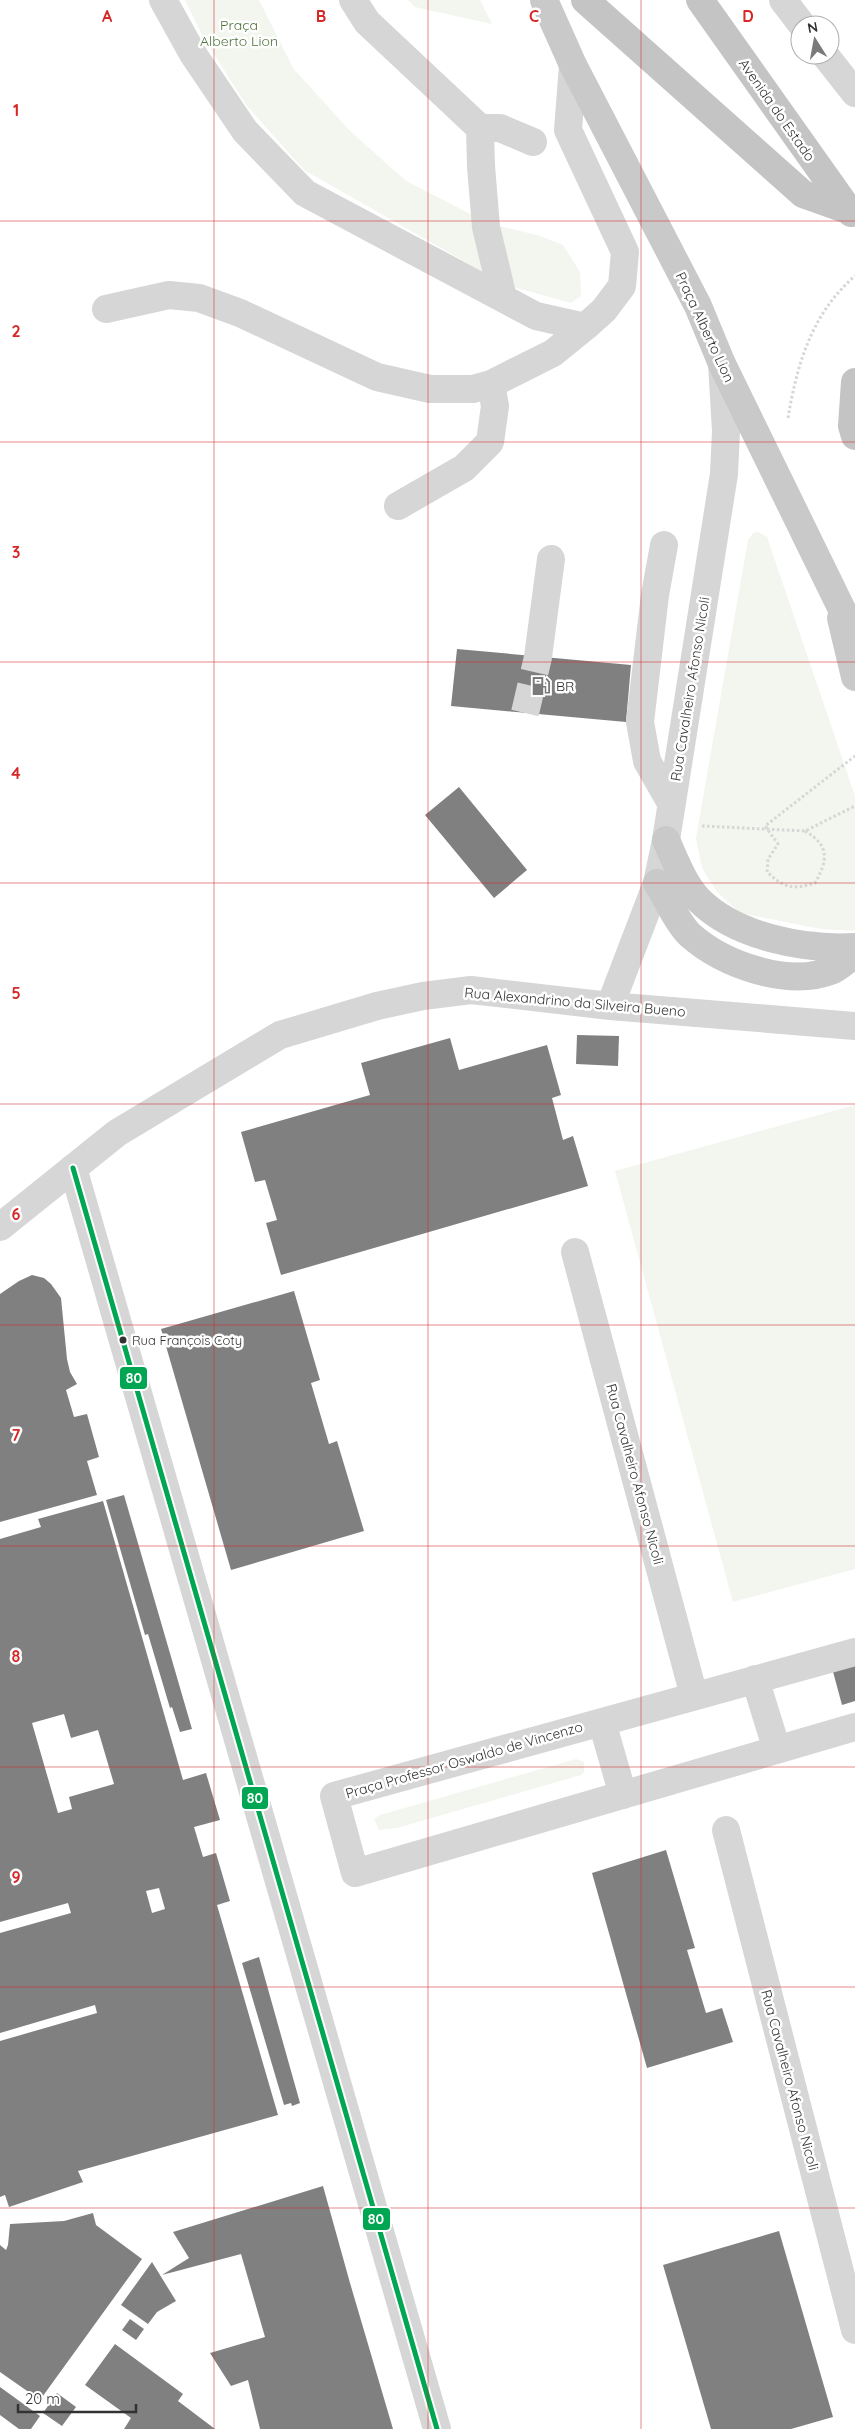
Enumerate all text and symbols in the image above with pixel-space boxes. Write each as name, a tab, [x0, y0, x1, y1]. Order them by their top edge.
text: A	[102, 6, 113, 26]
text: B	[316, 6, 326, 26]
text: C	[529, 6, 539, 26]
text: D	[742, 6, 754, 26]
north arrow	[790, 15, 840, 65]
park label: Praça Alberto Lion	[200, 16, 278, 50]
text: N	[806, 17, 819, 37]
street label: Avenida do Estado	[735, 55, 819, 165]
text: 1	[13, 100, 19, 120]
street label: Praça Alberto Lion	[672, 269, 738, 385]
text: 2	[11, 321, 21, 341]
text: 3	[12, 542, 20, 562]
street label: Rua Cavalheiro Afonso Nicoli	[667, 596, 713, 782]
fuel station icon: BR	[530, 675, 552, 697]
place label: BR	[556, 677, 575, 695]
text: 4	[11, 763, 21, 783]
text: 5	[11, 983, 21, 1003]
street label: Rua Alexandrino da Silveira Bueno	[464, 983, 686, 1021]
text: 6	[12, 1204, 21, 1224]
place label: Rua François Coty	[132, 1332, 242, 1348]
marker: Rua François Coty	[118, 1335, 128, 1345]
line badge: 80	[119, 1366, 148, 1390]
text: 80	[126, 1369, 143, 1387]
street label: Rua Cavalheiro Afonso Nicoli	[602, 1382, 668, 1566]
text: 7	[12, 1425, 21, 1445]
text: 8	[12, 1646, 21, 1666]
street label: Praça Professor Oswaldo de Vincenzo	[343, 1717, 585, 1803]
line badge: 80	[241, 1786, 269, 1810]
text: 80	[247, 1789, 264, 1807]
text: 9	[11, 1867, 21, 1887]
street label: Rua Cavalheiro Afonso Nicoli	[757, 1988, 823, 2172]
line badge: 80	[362, 2207, 391, 2231]
text: 80	[368, 2210, 385, 2228]
scale bar	[18, 2382, 135, 2414]
text: 20 m	[25, 2389, 60, 2408]

